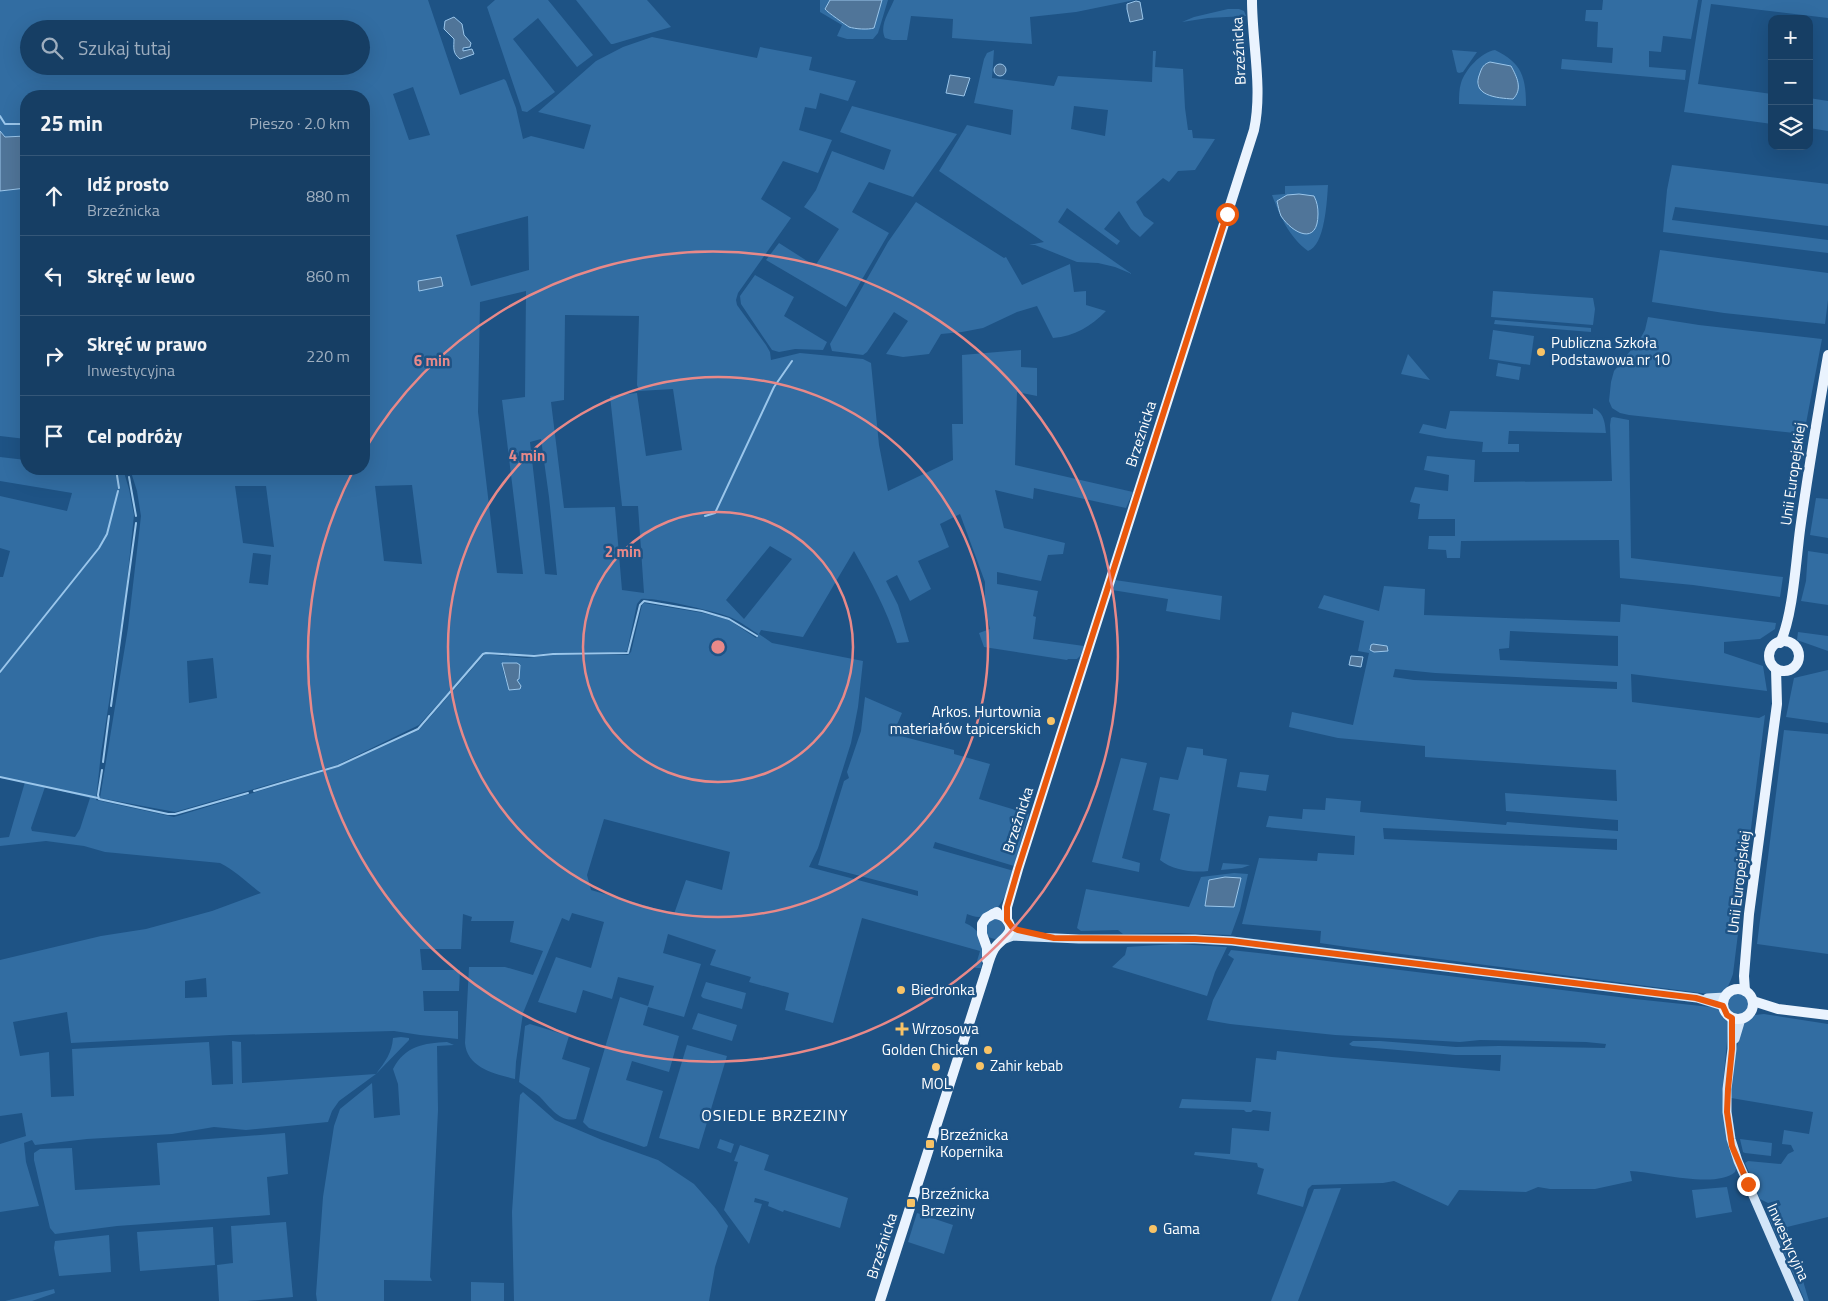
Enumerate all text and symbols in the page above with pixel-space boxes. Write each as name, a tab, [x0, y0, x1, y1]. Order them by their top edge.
map controls	[1768, 15, 1813, 150]
button: +	[1768, 15, 1813, 60]
street label: Brzeźnicka	[1225, 16, 1252, 86]
search box	[20, 20, 370, 75]
text: Szukaj tutaj	[78, 33, 171, 62]
icon: search	[38, 34, 66, 62]
button: −	[1768, 60, 1813, 105]
button: layers	[1768, 105, 1813, 150]
text: 25 min	[40, 107, 103, 139]
text: Pieszo · 2.0 km	[249, 111, 350, 135]
text: Idź prosto	[87, 169, 169, 198]
icon: ahead	[40, 182, 68, 210]
text: 880 m	[306, 184, 350, 208]
text: Brzeźnicka	[87, 198, 160, 222]
route start	[1216, 203, 1239, 226]
text: Skręć w lewo	[87, 261, 195, 290]
icon: left	[40, 262, 68, 290]
text: 860 m	[306, 264, 350, 288]
text: Skręć w prawo	[87, 329, 207, 358]
place label: Publiczna Szkoła Podstawowa nr 10	[1551, 331, 1670, 371]
icon: right	[40, 342, 68, 370]
text: 220 m	[306, 344, 350, 368]
marker: Publiczna Szkoła Podstawowa nr 10	[1535, 346, 1547, 358]
text: 6 min	[414, 349, 450, 372]
text: Inwestycyjna	[87, 358, 175, 382]
street label: Brzeźnicka	[1119, 397, 1162, 470]
text: Cel podróży	[87, 421, 182, 450]
street label: Unii Europejskiej	[1774, 421, 1811, 527]
icon: arrive	[40, 422, 68, 450]
text: 4 min	[509, 444, 545, 467]
text: 2 min	[605, 540, 641, 563]
centre of rings	[709, 638, 727, 656]
place label: Arkos. Hurtownia materiałów tapicerskich	[890, 700, 1041, 740]
marker: Arkos. Hurtownia materiałów tapicerskich	[1045, 715, 1057, 727]
street label: Brzeźnicka	[996, 783, 1039, 856]
street label: Unii Europejskiej	[1721, 829, 1756, 935]
place label: Biedronka	[911, 978, 975, 1001]
marker: Biedronka	[895, 984, 907, 996]
place label: Wrzosowa	[912, 1017, 979, 1040]
marker: Wrzosowa	[896, 1023, 908, 1035]
place label: Golden Chicken	[882, 1038, 978, 1061]
marker: Golden Chicken	[982, 1044, 994, 1056]
place label: Zahir kebab	[990, 1054, 1063, 1077]
marker: Zahir kebab	[974, 1060, 986, 1072]
marker: MOL	[930, 1061, 942, 1073]
place label: MOL	[921, 1072, 951, 1095]
district label: OSIEDLE BRZEZINY	[701, 1103, 849, 1127]
place label: Brzeźnicka Kopernika	[940, 1123, 1009, 1163]
marker: Brzeźnicka Kopernika	[924, 1138, 936, 1150]
route end	[1737, 1173, 1760, 1196]
place label: Brzeźnicka Brzeziny	[921, 1182, 990, 1222]
marker: Brzeźnicka Brzeziny	[905, 1197, 917, 1209]
street label: Inwestycyjna	[1761, 1199, 1816, 1285]
street label: Brzeźnicka	[860, 1209, 903, 1282]
place label: Gama	[1163, 1217, 1200, 1240]
marker: Gama	[1147, 1223, 1159, 1235]

